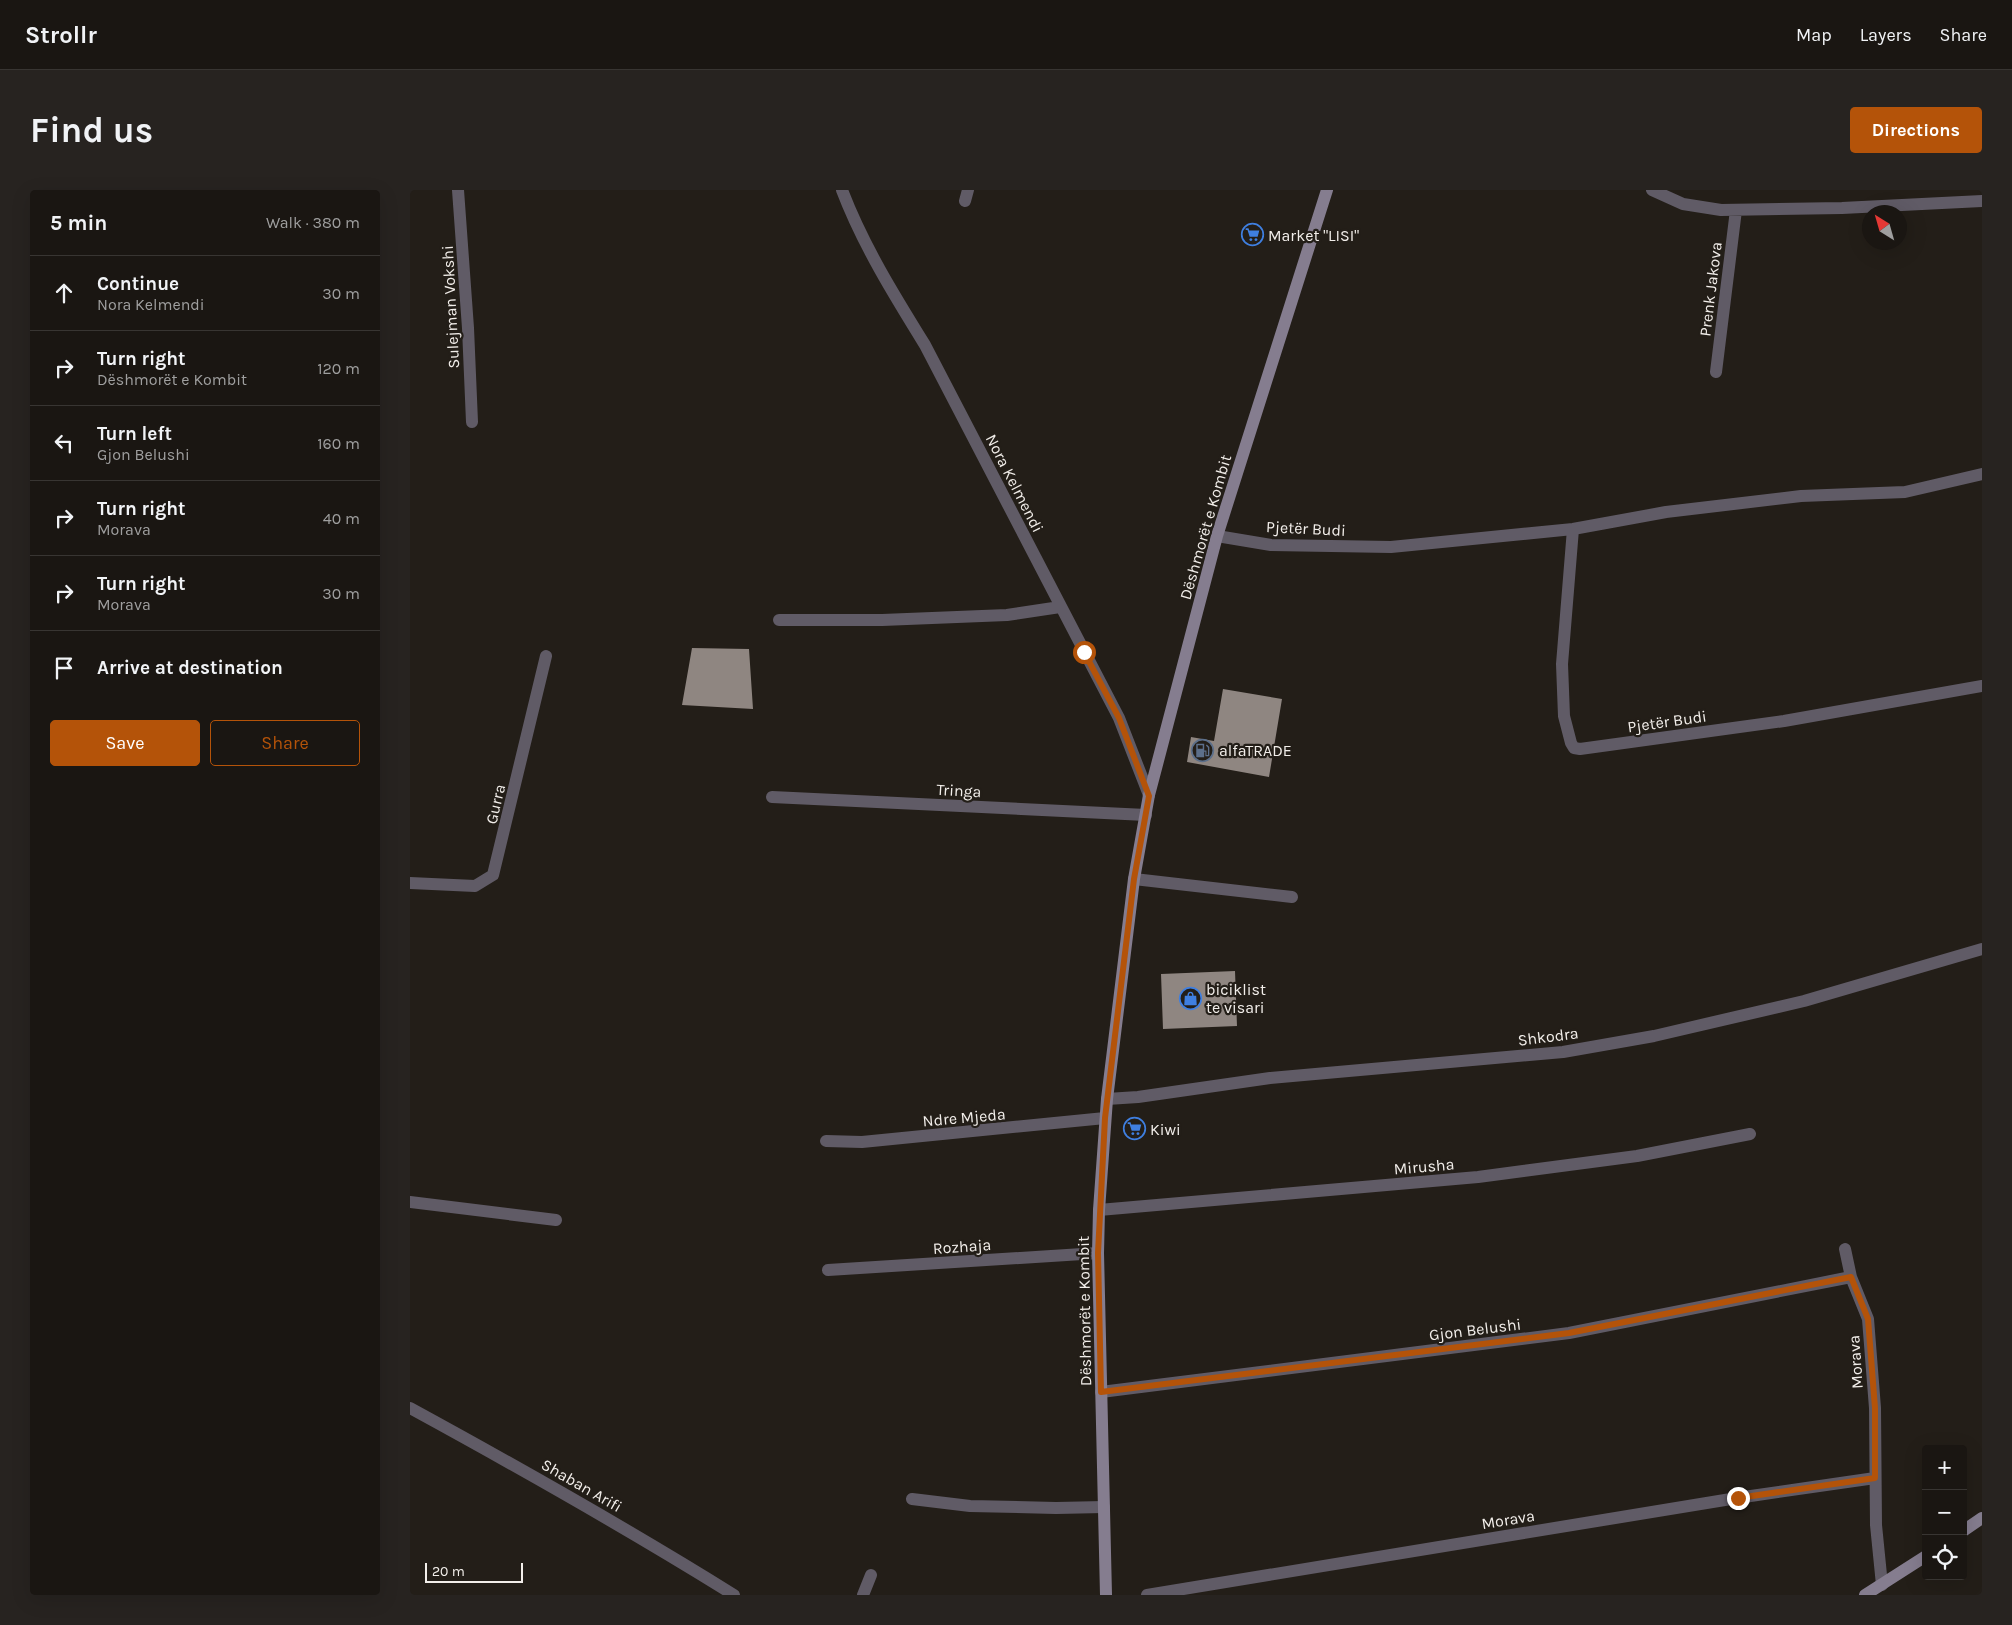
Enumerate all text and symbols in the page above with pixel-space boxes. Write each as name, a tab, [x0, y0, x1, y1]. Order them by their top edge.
text: Strollr	[25, 21, 97, 49]
text: Map	[1796, 24, 1832, 46]
text: Layers	[1860, 24, 1912, 46]
text: Share	[1940, 24, 1987, 46]
button: Directions	[1850, 107, 1982, 153]
text: Find us	[30, 110, 153, 151]
north arrow	[1862, 205, 1907, 250]
text: 5 min	[50, 211, 107, 235]
text: Walk · 380 m	[266, 213, 360, 232]
supermarket icon: Market "LISI"	[1240, 223, 1264, 247]
place label: Market "LISI"	[1268, 226, 1359, 245]
street label: Prenk Jakova	[1695, 241, 1726, 337]
street label: Sulejman Vokshi	[438, 245, 463, 369]
text: Continue	[97, 273, 179, 295]
icon: ahead	[50, 279, 78, 307]
text: 30 m	[322, 284, 360, 303]
text: Nora Kelmendi	[97, 295, 205, 314]
text: Turn right	[97, 348, 186, 370]
icon: right	[50, 354, 78, 382]
text: 120 m	[317, 359, 360, 378]
text: Dëshmorët e Kombit	[97, 370, 247, 389]
text: Turn left	[97, 423, 172, 445]
icon: left	[50, 429, 78, 457]
street label: Nora Kelmendi	[982, 431, 1047, 535]
text: 160 m	[317, 434, 360, 453]
text: Gjon Belushi	[97, 445, 190, 464]
street label: Dëshmorët e Kombit	[1176, 452, 1235, 602]
text: Turn right	[97, 498, 186, 520]
icon: right	[50, 504, 78, 532]
text: 40 m	[323, 509, 360, 528]
street label: Pjetër Budi	[1266, 517, 1346, 540]
text: Morava	[97, 520, 151, 539]
text: Turn right	[97, 573, 186, 595]
icon: right	[50, 579, 78, 607]
text: 30 m	[322, 584, 360, 603]
text: Morava	[97, 595, 151, 614]
route start	[1073, 641, 1096, 664]
icon: arrive	[50, 654, 78, 682]
text: Arrive at destination	[97, 657, 283, 679]
street label: Pjetër Budi	[1626, 707, 1708, 736]
button: Save	[50, 720, 200, 766]
button: Share	[210, 720, 360, 766]
fuel station icon: alfaTRADE	[1191, 738, 1215, 762]
place label: alfaTRADE	[1219, 741, 1292, 760]
street label: Tringa	[936, 780, 982, 801]
street label: Gurra	[482, 782, 509, 826]
place label: biciklist te visari	[1206, 980, 1266, 1017]
shop icon: biciklist te visari	[1178, 986, 1202, 1010]
street label: Shkodra	[1517, 1023, 1580, 1050]
street label: Ndre Mjeda	[922, 1104, 1006, 1131]
supermarket icon: Kiwi	[1122, 1117, 1146, 1141]
place label: Kiwi	[1150, 1120, 1181, 1139]
street label: Mirusha	[1393, 1154, 1455, 1179]
street label: Rozhaja	[932, 1235, 992, 1258]
street label: Dëshmorët e Kombit	[1074, 1236, 1095, 1386]
street label: Gjon Belushi	[1428, 1314, 1522, 1345]
street label: Morava	[1844, 1334, 1867, 1389]
map controls	[1922, 1445, 1967, 1580]
button: +	[1922, 1445, 1967, 1490]
street label: Shaban Arifi	[538, 1455, 625, 1516]
route end	[1727, 1487, 1750, 1510]
button: −	[1922, 1490, 1967, 1535]
street label: Morava	[1480, 1506, 1536, 1533]
button: locate	[1922, 1535, 1967, 1580]
scale bar	[425, 1560, 522, 1583]
text: 20 m	[432, 1563, 465, 1580]

